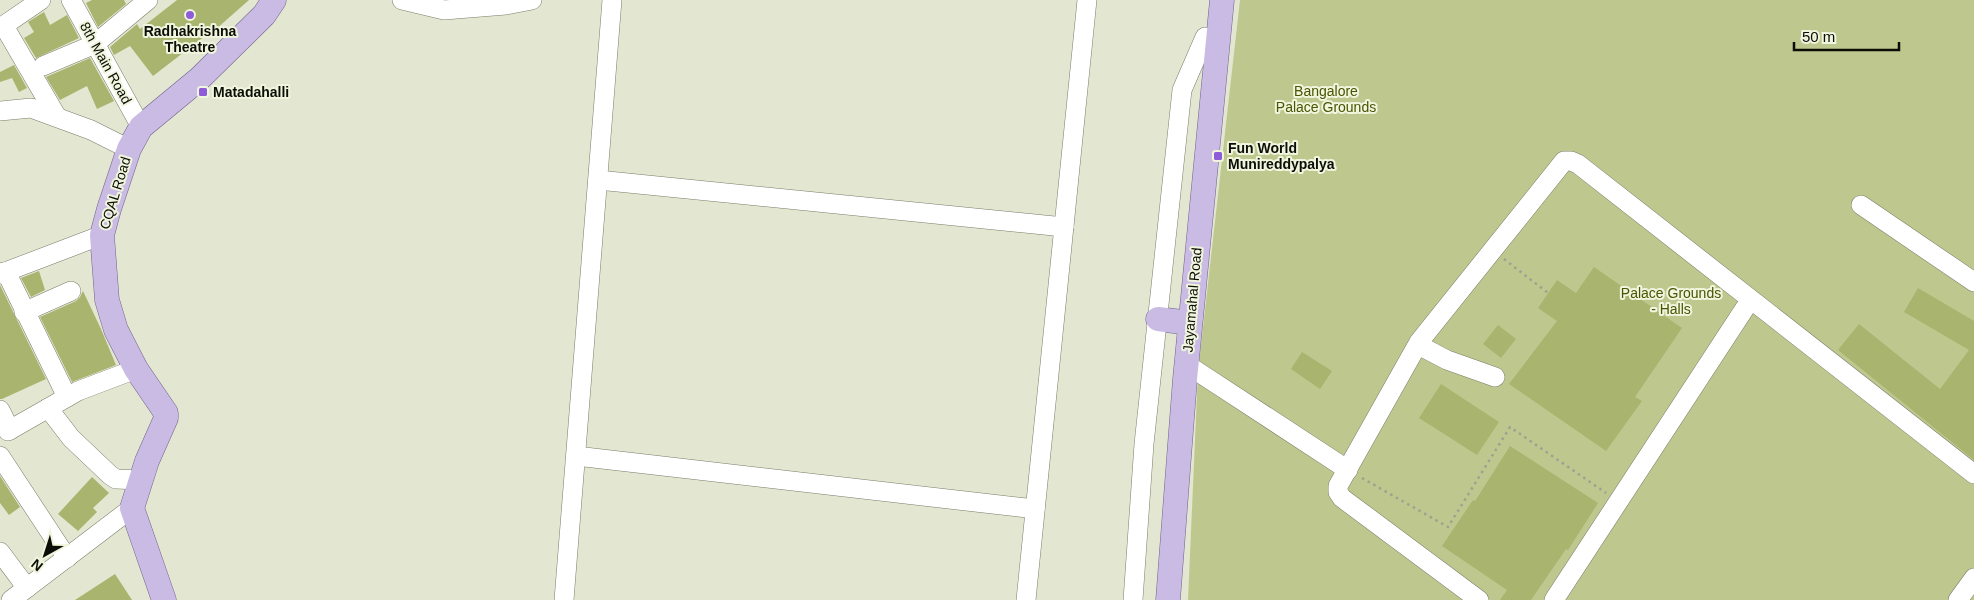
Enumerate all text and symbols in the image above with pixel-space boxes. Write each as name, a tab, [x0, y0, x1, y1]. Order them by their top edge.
marker: Radhakrishna Theatre	[184, 9, 196, 21]
street label: 8th Main Road	[77, 19, 135, 107]
scale bar	[1794, 20, 1899, 52]
place label: Radhakrishna Theatre	[144, 23, 237, 55]
text: 50 m	[1802, 28, 1835, 45]
park label: Bangalore Palace Grounds	[1276, 83, 1376, 115]
place label: Matadahalli	[213, 84, 289, 100]
marker: Matadahalli	[197, 86, 209, 98]
place label: Fun World Munireddypalya	[1228, 140, 1335, 172]
marker: Fun World Munireddypalya	[1212, 150, 1224, 162]
street label: CQAL Road	[96, 155, 134, 231]
street label: Jayamahal Road	[1179, 247, 1205, 353]
park label: Palace Grounds - Halls	[1621, 285, 1721, 317]
north arrow	[20, 530, 70, 580]
text: N	[28, 556, 46, 575]

